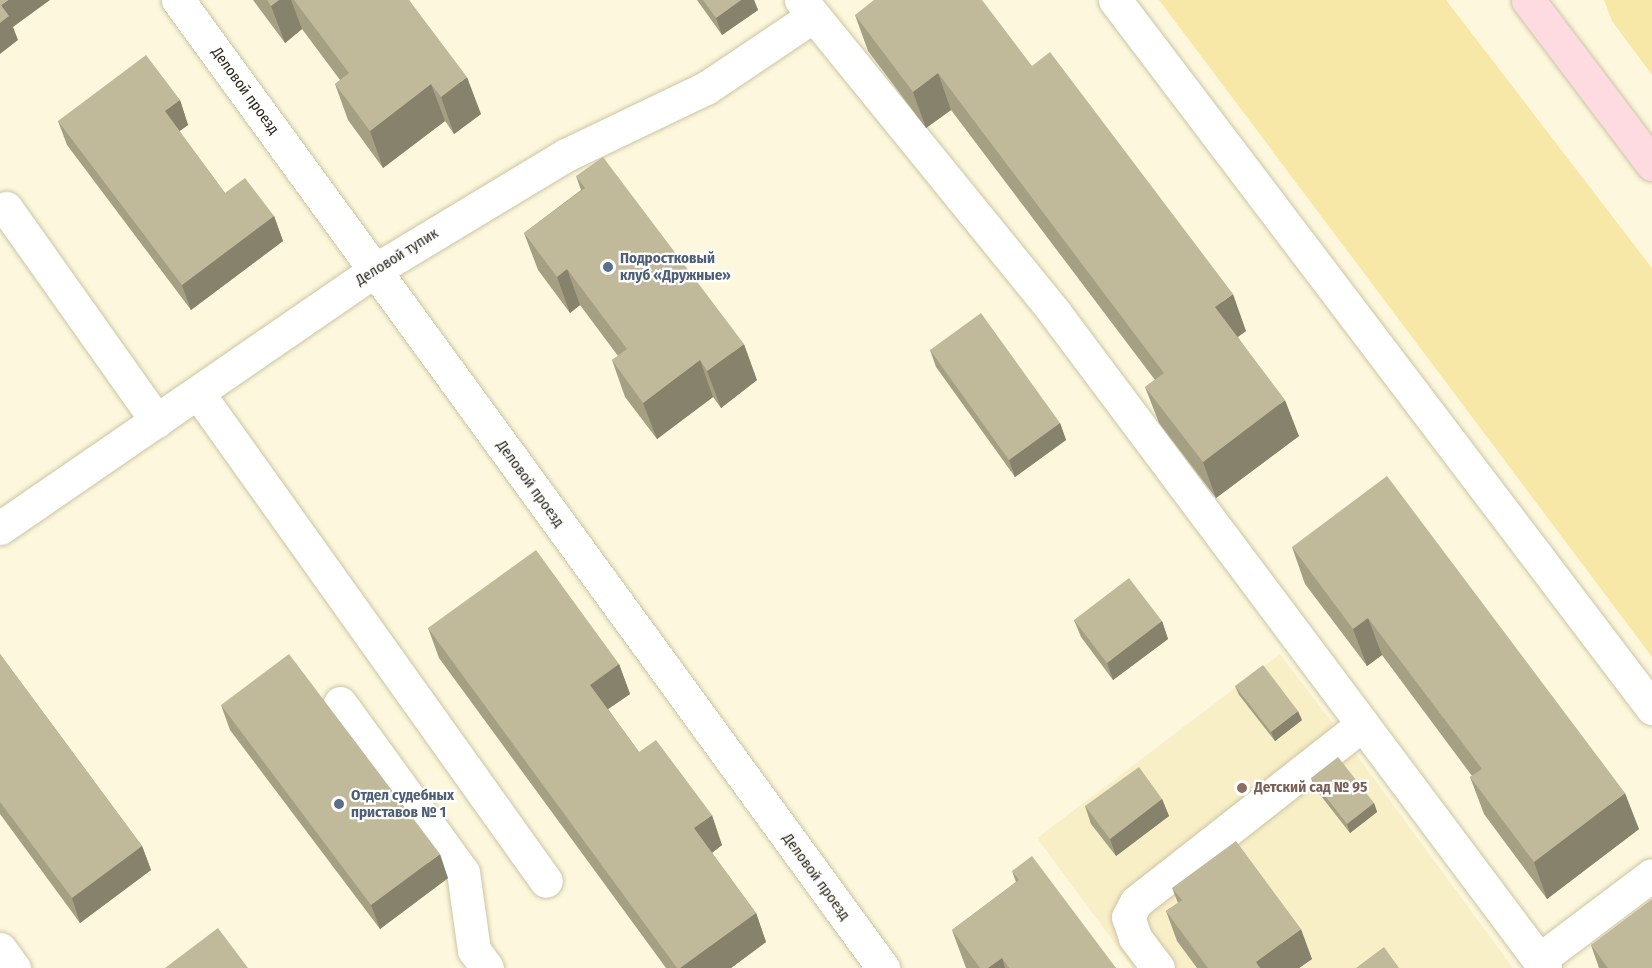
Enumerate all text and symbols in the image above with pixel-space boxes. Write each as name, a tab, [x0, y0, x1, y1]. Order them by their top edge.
street label: Деловой проезд	[207, 44, 283, 138]
street label: Деловой тупик	[352, 224, 442, 290]
place label: Подростковый клуб «Дружные»	[620, 249, 731, 284]
marker: Подростковый клуб «Дружные»	[601, 260, 615, 274]
street label: Деловой проезд	[492, 437, 568, 531]
place label: Детский сад № 95	[1254, 779, 1367, 797]
marker: Детский сад № 95	[1235, 781, 1249, 795]
place label: Отдел судебных приставов № 1	[351, 786, 454, 821]
marker: Отдел судебных приставов № 1	[332, 797, 346, 811]
street label: Деловой проезд	[778, 830, 854, 924]

